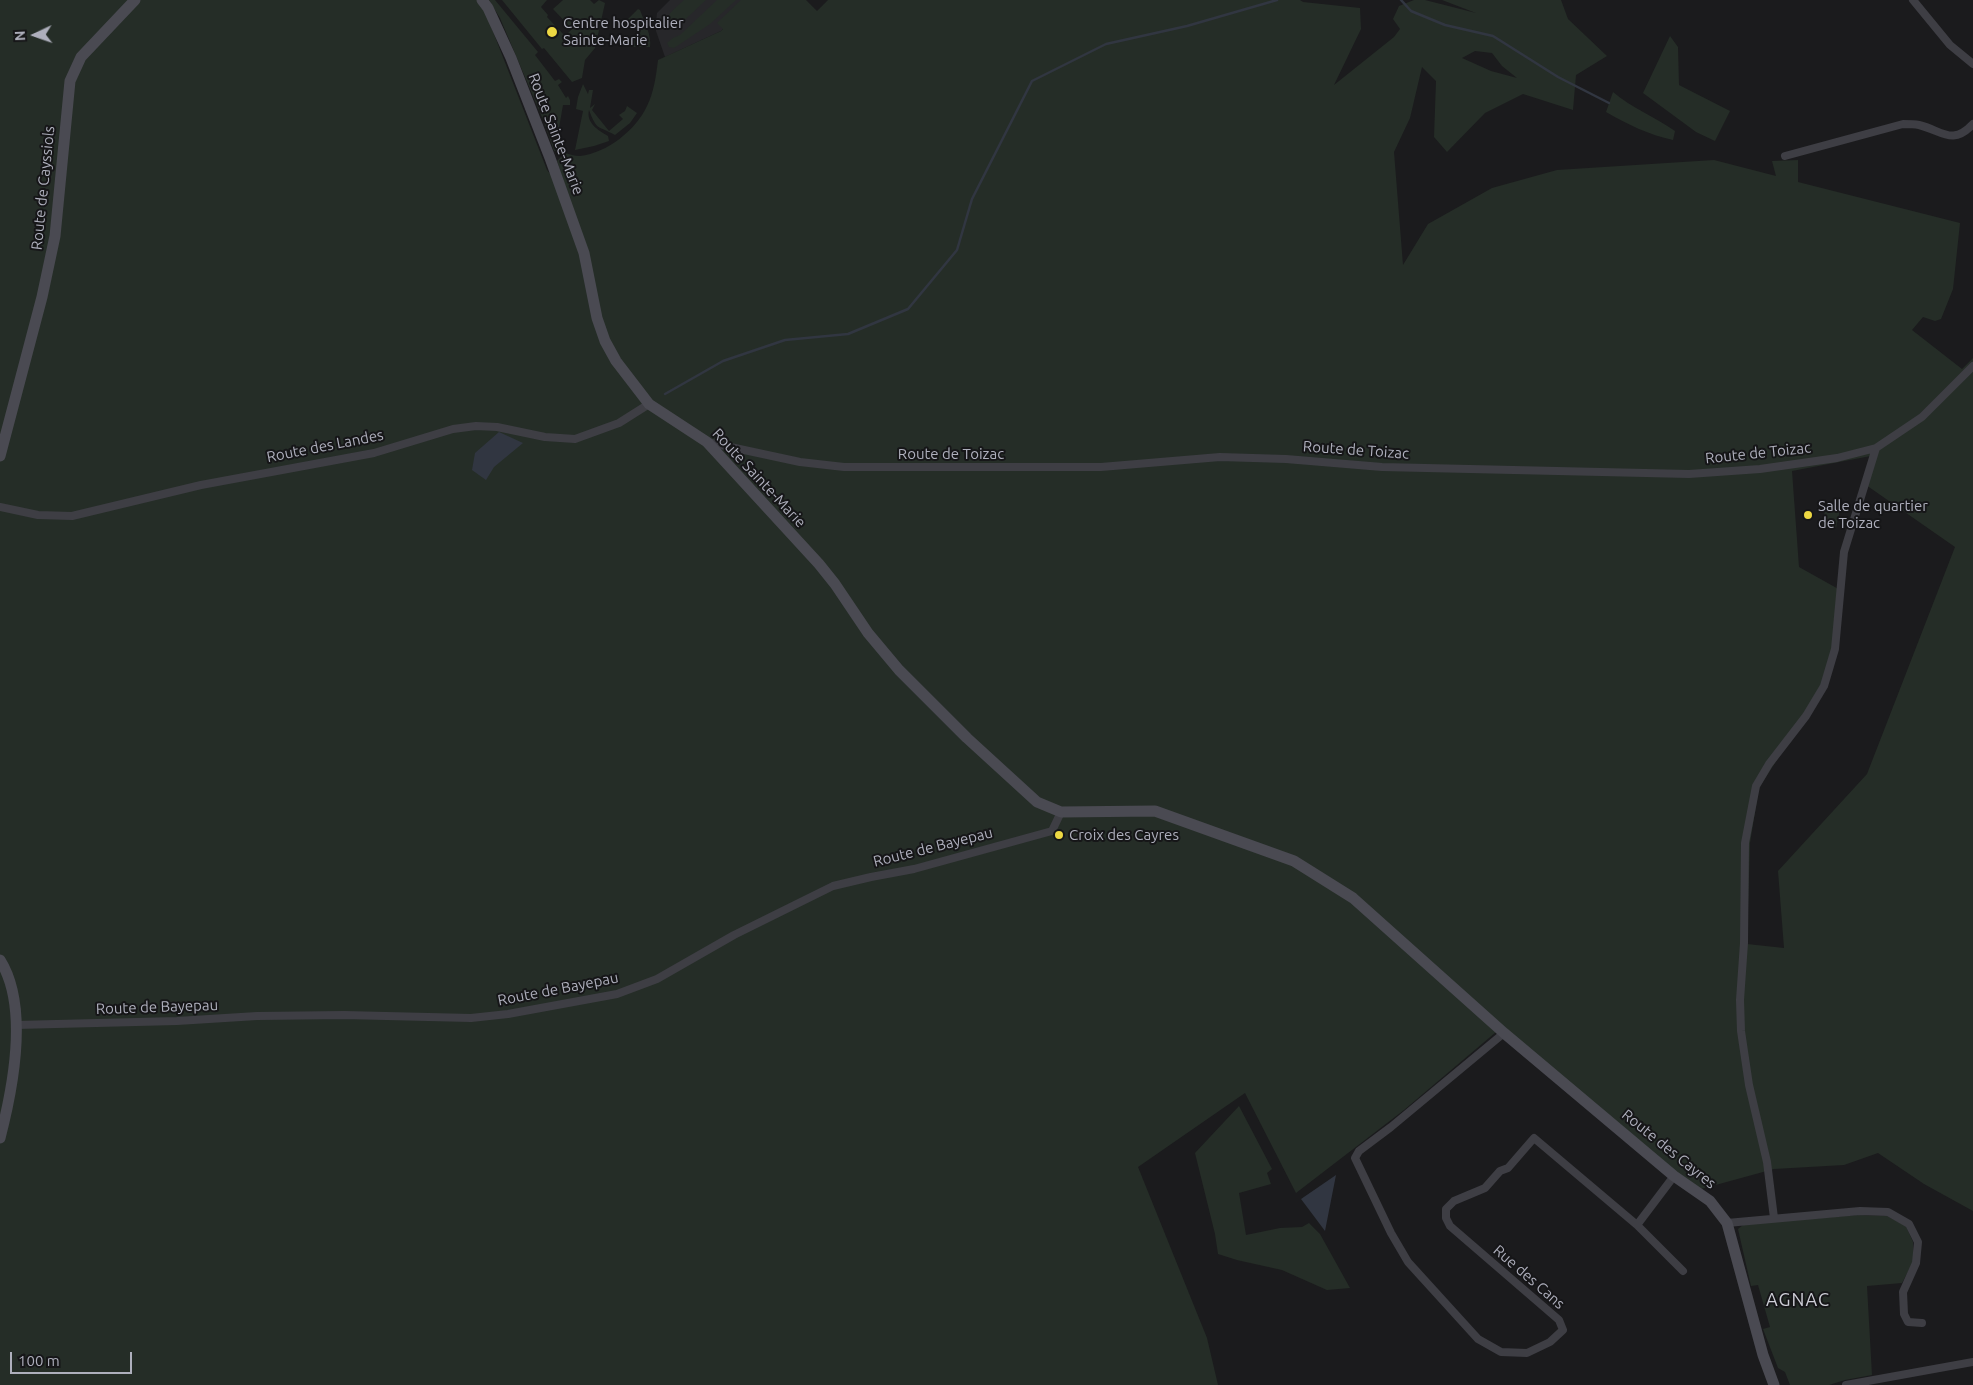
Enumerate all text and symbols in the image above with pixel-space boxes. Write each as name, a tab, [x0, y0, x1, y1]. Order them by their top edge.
north arrow	[10, 10, 60, 60]
place label: Centre hospitalier Sainte-Marie	[563, 14, 684, 49]
marker: Centre hospitalier Sainte-Marie	[545, 25, 559, 39]
text: N	[12, 30, 28, 41]
street label: Route Sainte-Marie	[525, 71, 587, 197]
street label: Route de Cayssiols	[28, 125, 58, 251]
street label: Route Sainte-Marie	[708, 425, 810, 531]
street label: Route des Landes	[265, 426, 385, 466]
street label: Route de Toizac	[1302, 437, 1410, 463]
street label: Route de Toizac	[1704, 438, 1812, 468]
street label: Route de Toizac	[898, 445, 1004, 463]
place label: Salle de quartier de Toizac	[1818, 497, 1928, 532]
marker: Salle de quartier de Toizac	[1802, 509, 1814, 521]
street label: Route de Bayepau	[871, 823, 995, 871]
place label: Croix des Cayres	[1069, 826, 1179, 844]
marker: Croix des Cayres	[1053, 829, 1065, 841]
street label: Route de Bayepau	[496, 968, 620, 1010]
street label: Route de Bayepau	[95, 996, 219, 1018]
street label: Route des Cayres	[1618, 1106, 1720, 1192]
street label: Rue des Cans	[1490, 1241, 1568, 1313]
district label: AGNAC	[1765, 1289, 1831, 1311]
scale bar	[12, 1342, 135, 1374]
text: 100 m	[18, 1352, 60, 1369]

